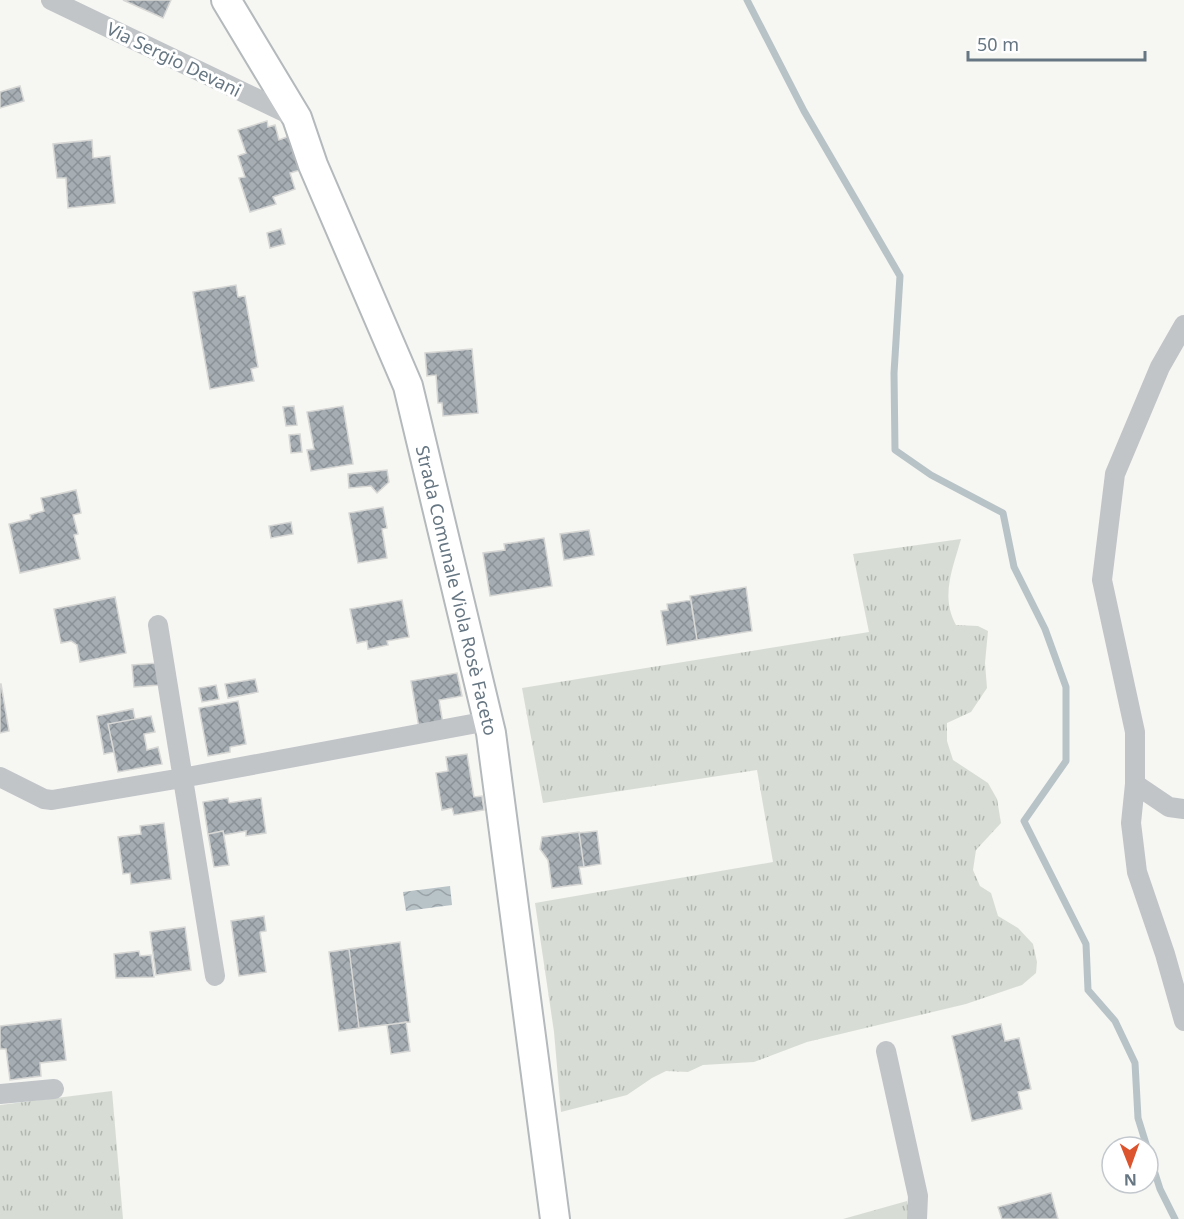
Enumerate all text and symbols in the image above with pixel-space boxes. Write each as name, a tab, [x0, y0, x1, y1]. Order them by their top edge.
street label: Via Sergio Devani	[103, 16, 245, 102]
scale bar	[968, 24, 1145, 62]
text: 50 m	[977, 32, 1019, 56]
street label: Strada Comunale Viola Rosè Faceto	[411, 443, 503, 738]
north arrow	[1100, 1135, 1160, 1195]
text: N	[1124, 1169, 1137, 1191]

